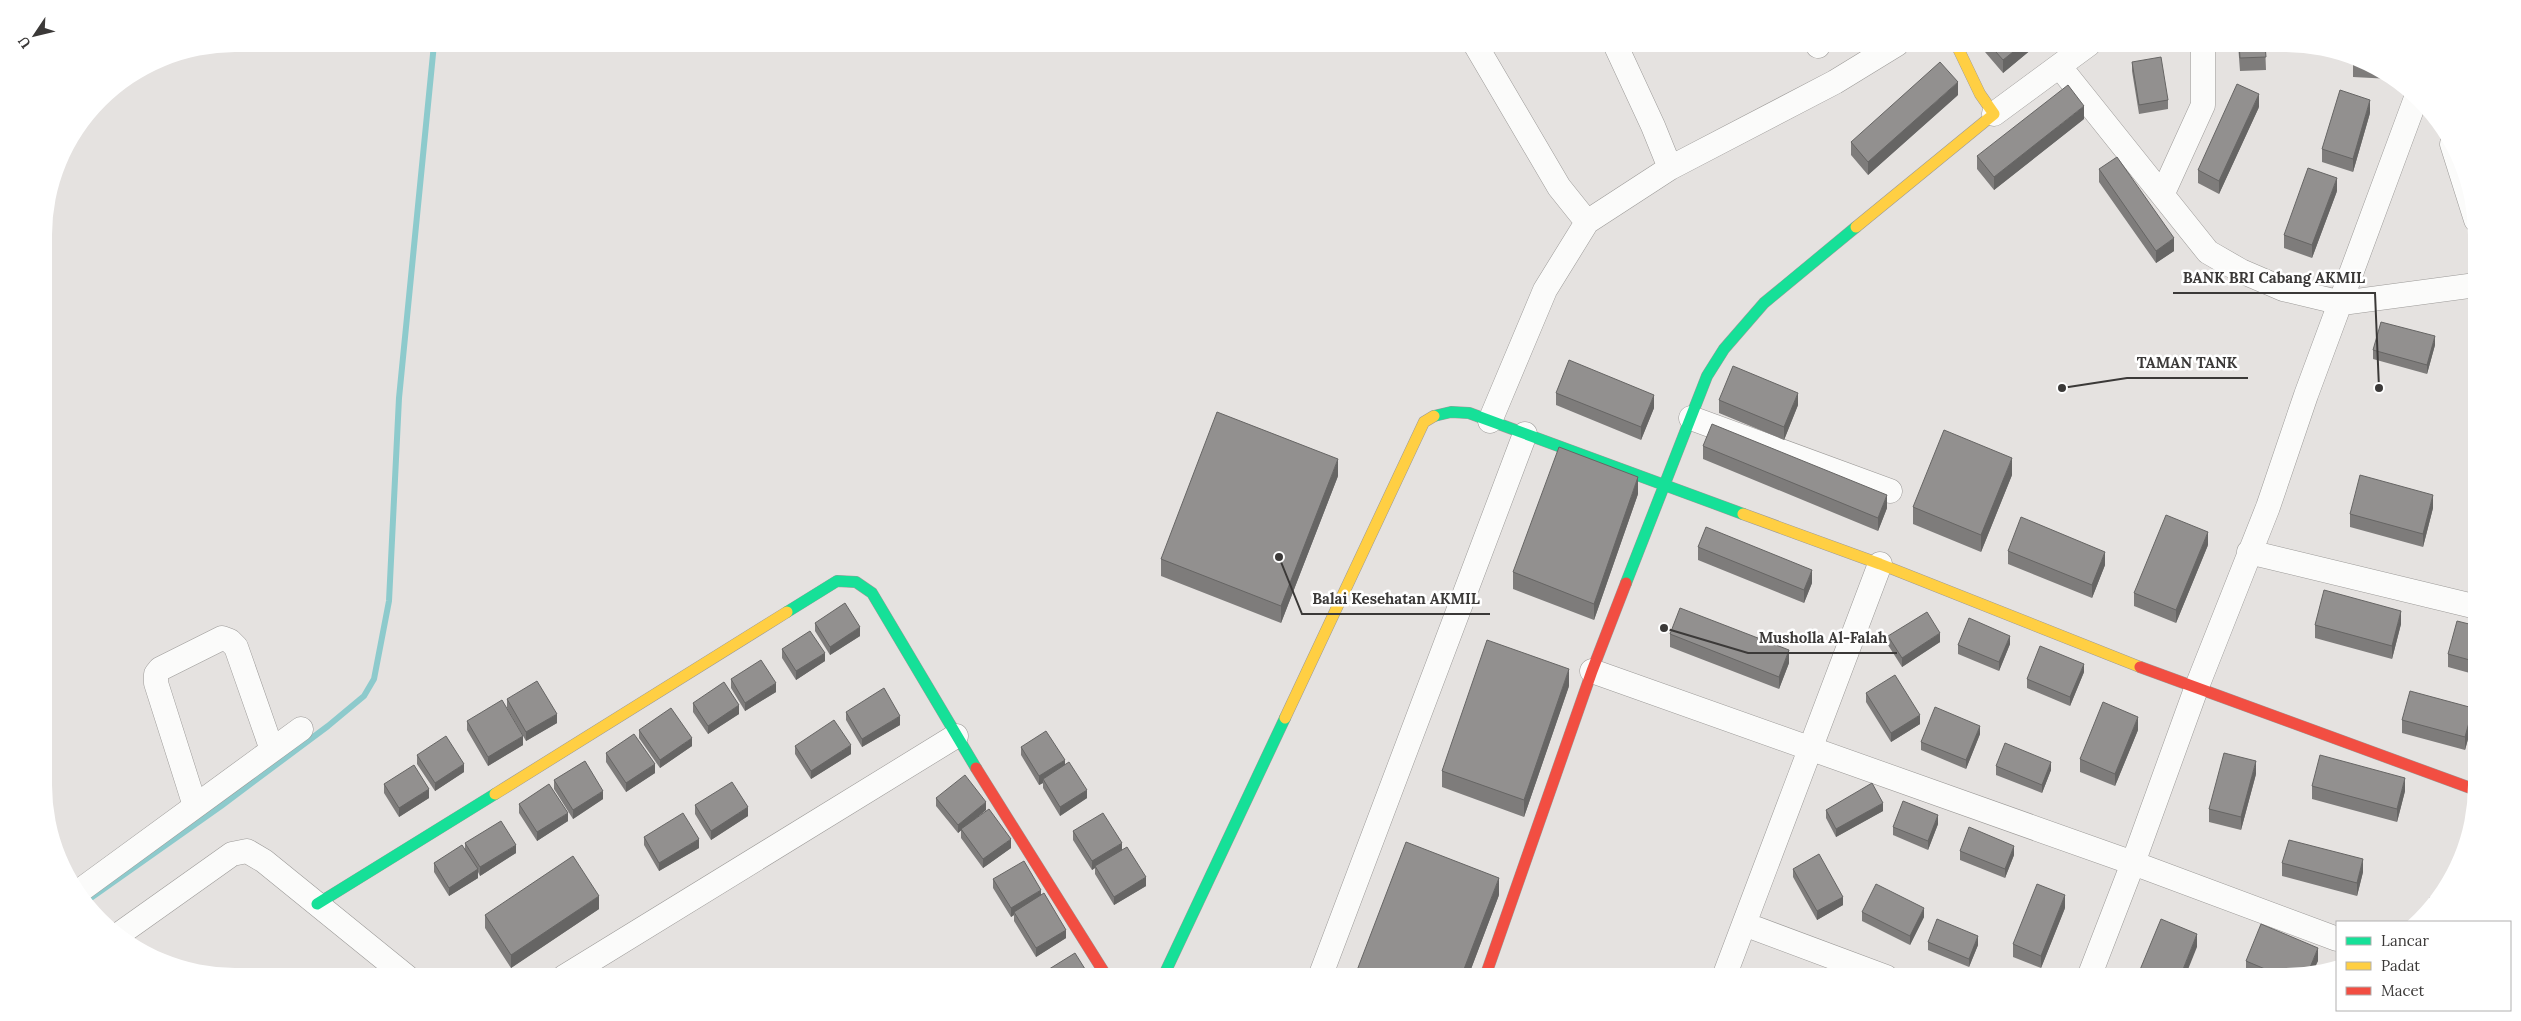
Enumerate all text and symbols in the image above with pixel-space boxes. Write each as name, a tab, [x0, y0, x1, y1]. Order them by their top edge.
north arrow	[10, 10, 60, 60]
text: U	[14, 33, 35, 52]
callout: BANK BRI Cabang AKMIL	[2173, 263, 2375, 293]
text: BANK BRI Cabang AKMIL	[2183, 268, 2365, 287]
callout: TAMAN TANK	[2127, 348, 2248, 378]
text: TAMAN TANK	[2137, 353, 2237, 372]
callout: Balai Kesehatan AKMIL	[1302, 584, 1490, 614]
text: Balai Kesehatan AKMIL	[1312, 589, 1480, 608]
callout: Musholla Al-Falah	[1748, 623, 1897, 653]
text: Musholla Al-Falah	[1759, 628, 1888, 647]
legend	[2336, 921, 2511, 1011]
text: Lancar	[2381, 931, 2430, 950]
text: Padat	[2381, 956, 2420, 975]
text: Macet	[2381, 981, 2424, 1000]

